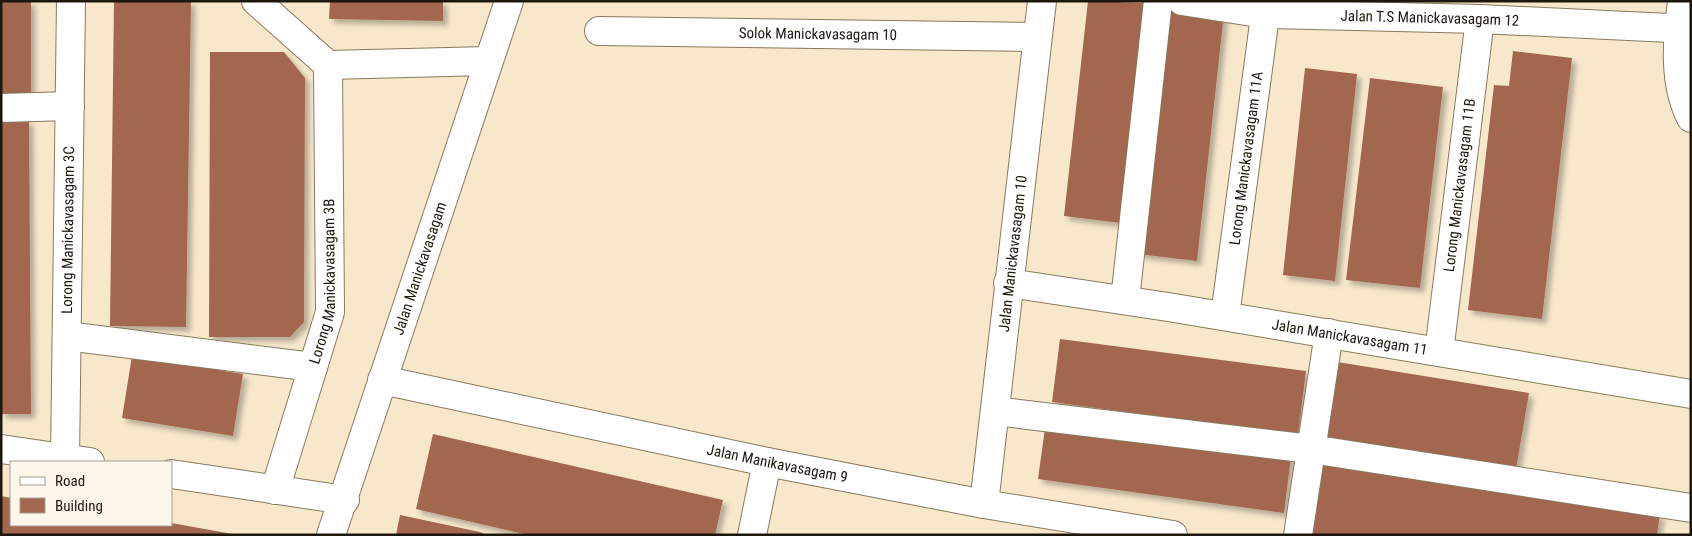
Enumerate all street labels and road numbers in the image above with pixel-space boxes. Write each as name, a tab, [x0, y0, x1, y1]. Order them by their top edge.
street label: Jalan T.S Manickavasagam 12	[1340, 7, 1520, 30]
street label: Solok Manickavasagam 10	[739, 24, 897, 44]
street label: Lorong Manickavasagam 11A	[1226, 70, 1267, 246]
street label: Lorong Manickavasagam 11B	[1440, 97, 1479, 273]
street label: Lorong Manickavasagam 3C	[58, 146, 78, 314]
street label: Jalan Manickavasagam 10	[995, 174, 1031, 333]
street label: Lorong Manickavasagam 3B	[305, 199, 339, 366]
street label: Jalan Manickavasagam	[389, 200, 450, 337]
street label: Jalan Manickavasagam 11	[1271, 315, 1429, 359]
street label: Jalan Manikavasagam 9	[705, 440, 849, 486]

